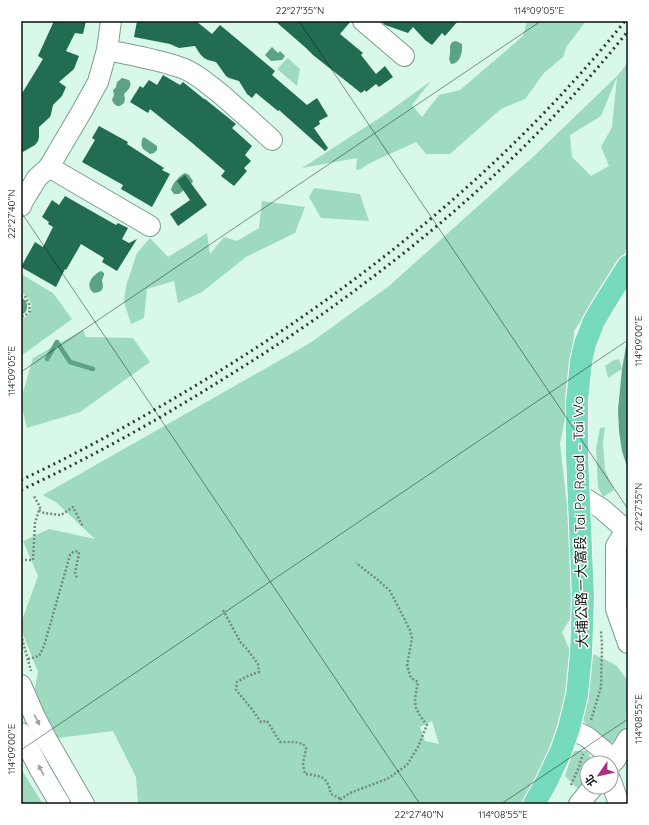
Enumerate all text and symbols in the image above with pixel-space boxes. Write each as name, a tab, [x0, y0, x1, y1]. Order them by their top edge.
text: 22°27'35"N	[276, 4, 324, 17]
text: 114°09'05"E	[514, 4, 564, 17]
text: 22°27'40"N	[5, 189, 18, 239]
text: 114°09'00"E	[632, 315, 645, 366]
text: 114°09'05"E	[5, 346, 18, 396]
street label: 大埔公路－大窩段 Tai Po Road – Tai Wo	[569, 396, 591, 648]
text: 22°27'35"N	[632, 483, 645, 531]
text: 114°08'55"E	[632, 694, 645, 744]
one-way arrow	[34, 714, 40, 726]
text: 114°09'00"E	[5, 723, 18, 774]
north arrow	[579, 755, 619, 795]
one-way arrow	[37, 764, 44, 776]
text: 北	[582, 772, 600, 789]
text: 22°27'40"N	[394, 808, 444, 821]
text: 114°08'55"E	[478, 808, 528, 821]

